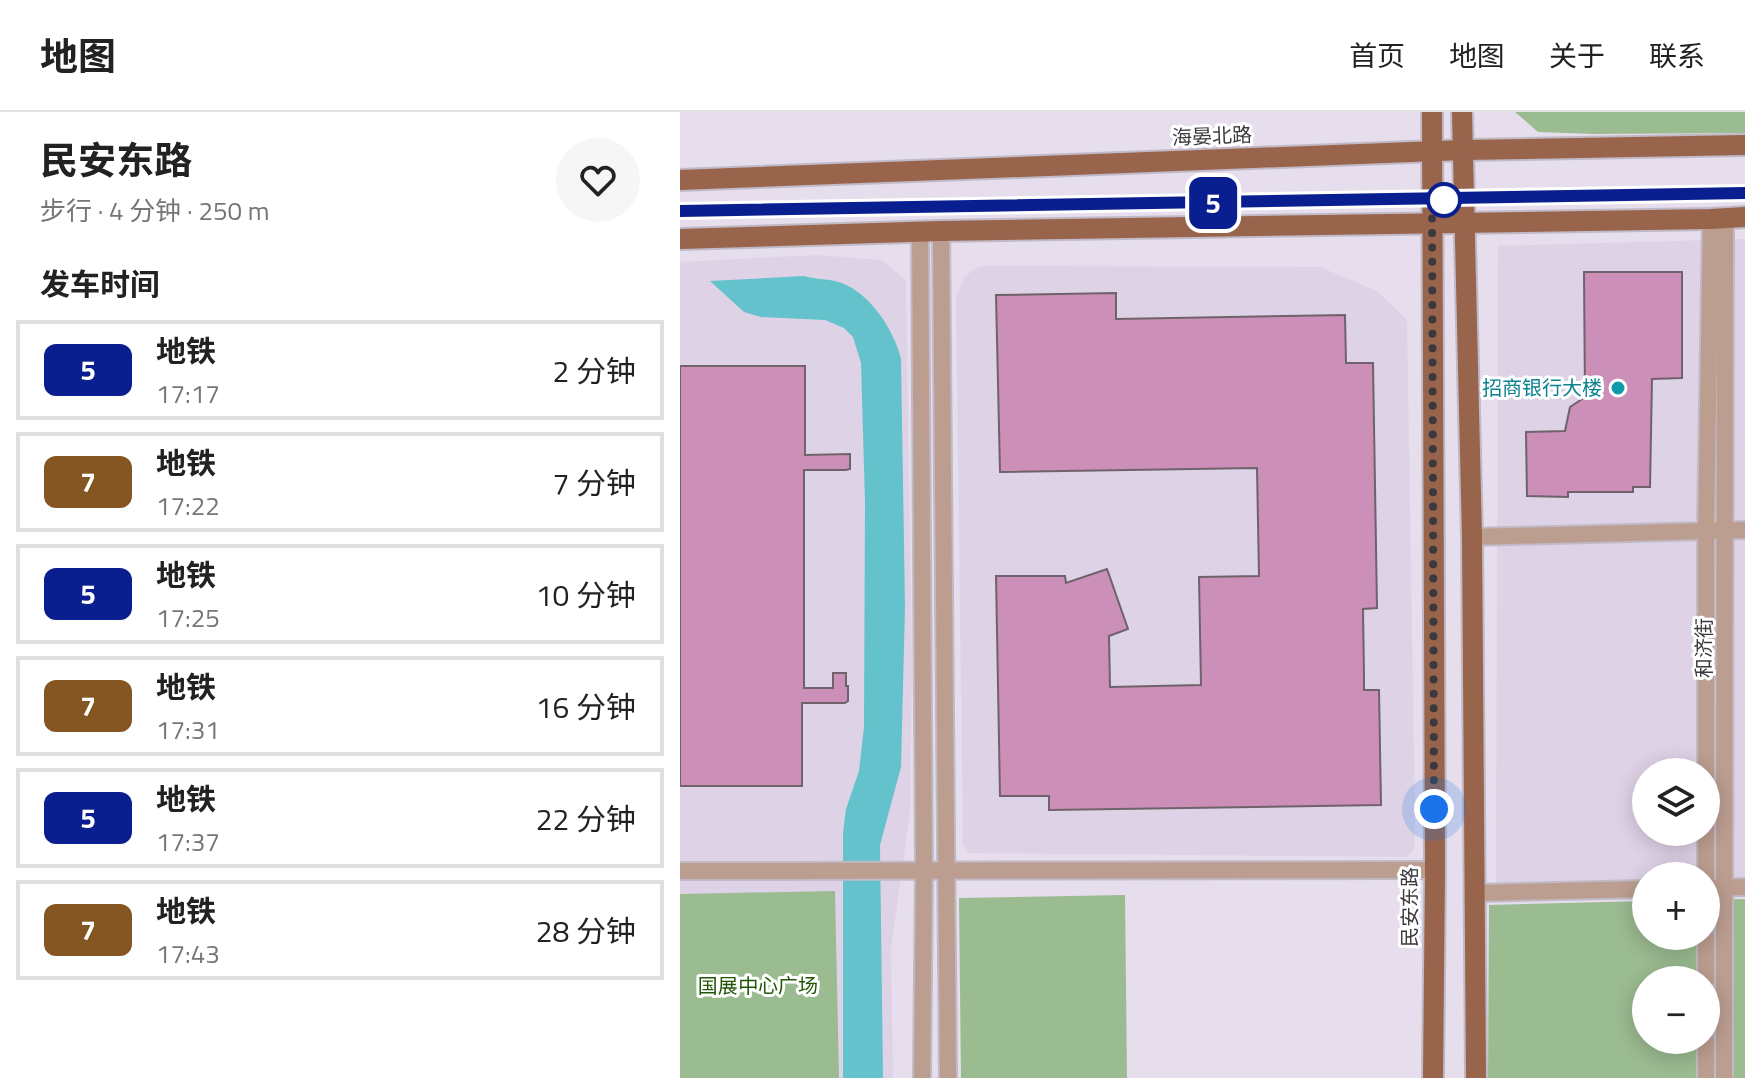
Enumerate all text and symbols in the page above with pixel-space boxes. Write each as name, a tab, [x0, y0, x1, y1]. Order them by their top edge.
text: 地图	[40, 27, 116, 85]
text: 首页	[1349, 34, 1405, 77]
text: 地图	[1449, 34, 1505, 77]
text: 关于	[1549, 34, 1605, 77]
text: 联系	[1649, 34, 1705, 77]
street label: 海晏北路	[1171, 119, 1252, 152]
text: 民安东路	[40, 131, 192, 189]
button: heart	[556, 138, 640, 222]
line badge: 5	[1187, 177, 1239, 229]
text: 5	[1205, 181, 1221, 224]
unlabelled marker	[1427, 183, 1461, 217]
text: 步行 · 4 分钟 · 250 m	[40, 191, 270, 230]
text: 发车时间	[40, 261, 160, 307]
text: 地铁	[156, 328, 216, 374]
text: 5	[80, 348, 96, 391]
text: 2 分钟	[553, 348, 636, 394]
place label: 招商银行大楼	[1482, 372, 1602, 403]
text: 17:17	[156, 374, 220, 413]
marker: 招商银行大楼	[1609, 379, 1627, 397]
text: 地铁	[156, 440, 216, 486]
text: 7	[80, 460, 96, 503]
text: 7 分钟	[553, 460, 636, 506]
text: 17:22	[156, 486, 220, 525]
text: 地铁	[156, 552, 216, 598]
text: 5	[80, 572, 96, 615]
text: 10 分钟	[536, 572, 636, 618]
text: 17:25	[156, 598, 220, 637]
street label: 和济街	[1688, 618, 1719, 678]
text: 地铁	[156, 664, 216, 710]
text: 7	[80, 684, 96, 727]
text: 16 分钟	[536, 684, 636, 730]
text: 17:31	[156, 710, 220, 749]
map controls	[1632, 758, 1720, 1054]
button: layers	[1632, 758, 1720, 846]
text: 地铁	[156, 776, 216, 822]
your location	[1414, 789, 1454, 829]
text: 5	[80, 796, 96, 839]
text: 22 分钟	[536, 796, 636, 842]
text: 17:37	[156, 822, 220, 861]
button: +	[1632, 862, 1720, 950]
street label: 民安东路	[1394, 867, 1425, 947]
text: 地铁	[156, 888, 216, 934]
text: 7	[80, 908, 96, 951]
text: 28 分钟	[536, 908, 636, 954]
text: 17:43	[156, 934, 220, 973]
button: −	[1632, 966, 1720, 1054]
park label: 国展中心广场	[698, 970, 818, 1001]

